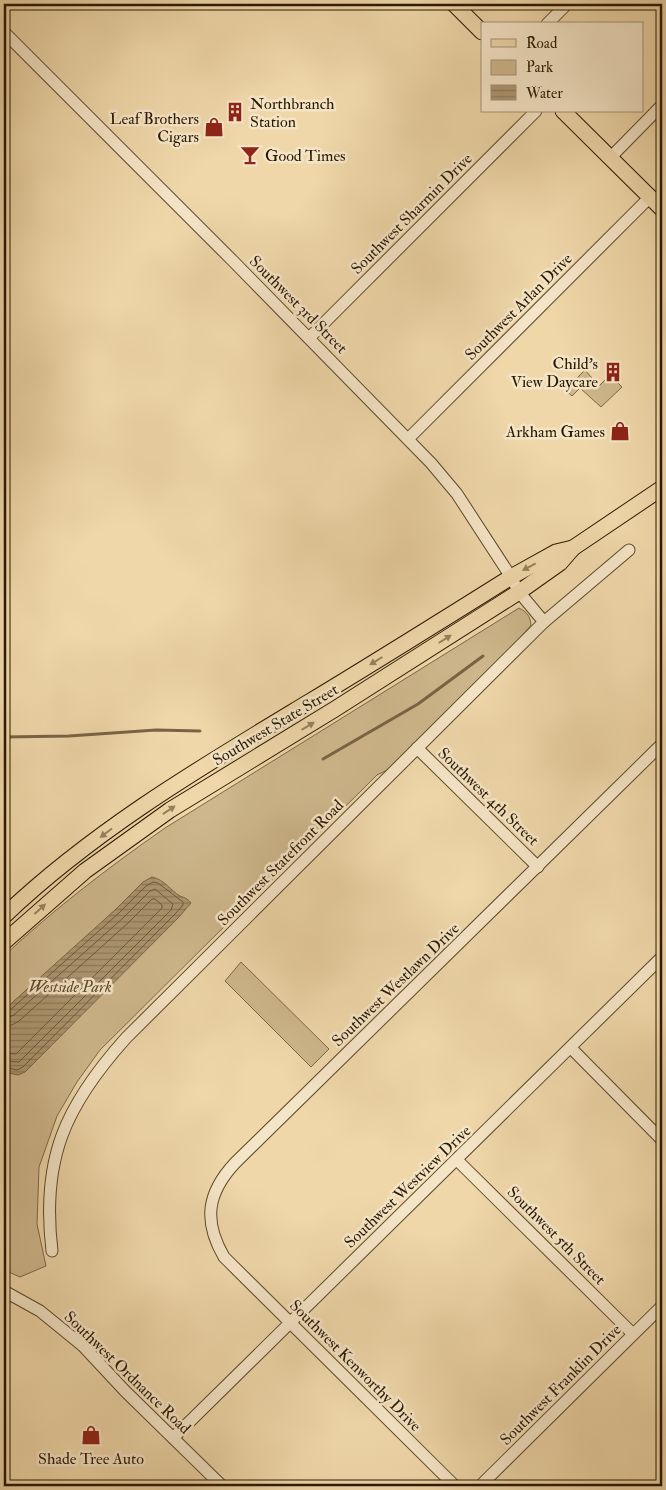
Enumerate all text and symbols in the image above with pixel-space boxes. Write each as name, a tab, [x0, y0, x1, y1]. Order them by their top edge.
legend	[481, 22, 644, 112]
text: Road	[526, 34, 558, 53]
text: Park	[526, 58, 553, 77]
text: Water	[525, 84, 563, 103]
place label: Northbranch Station	[250, 94, 335, 132]
building icon: Northbranch Station	[224, 101, 246, 123]
place label: Leaf Brothers Cigars	[110, 109, 199, 147]
shop icon: Leaf Brothers Cigars	[203, 116, 225, 138]
bar icon: Good Times	[239, 144, 261, 166]
place label: Good Times	[265, 146, 346, 166]
street label: Southwest Sharmin Drive	[347, 149, 477, 279]
street label: Southwest Arlan Drive	[461, 249, 577, 365]
street label: Southwest 3rd Street	[245, 251, 352, 358]
place label: Child's View Daycare	[511, 354, 598, 392]
building icon: Child's View Daycare	[602, 361, 624, 383]
shop icon: Arkham Games	[609, 420, 631, 442]
place label: Arkham Games	[505, 422, 605, 442]
one-way arrow	[522, 563, 536, 572]
one-way arrow	[439, 634, 452, 644]
one-way arrow	[369, 657, 382, 666]
street label: Southwest State Street	[209, 679, 342, 770]
one-way arrow	[301, 721, 314, 730]
street label: Southwest 4th Street	[434, 743, 543, 850]
street label: Southwest Statefront Road	[213, 795, 348, 930]
one-way arrow	[162, 805, 176, 815]
one-way arrow	[99, 828, 113, 838]
one-way arrow	[34, 903, 46, 915]
street label: Southwest Westlawn Drive	[328, 918, 464, 1051]
park label: Westside Park	[28, 977, 112, 997]
street label: Southwest Westview Drive	[340, 1121, 475, 1252]
street label: Southwest 5th Street	[503, 1182, 610, 1289]
street label: Southwest Kenworthy Drive	[285, 1296, 426, 1436]
street label: Southwest Ordnance Road	[60, 1307, 195, 1439]
street label: Southwest Franklin Drive	[496, 1320, 626, 1450]
shop icon: Shade Tree Auto	[80, 1424, 102, 1446]
place label: Shade Tree Auto	[38, 1449, 144, 1469]

